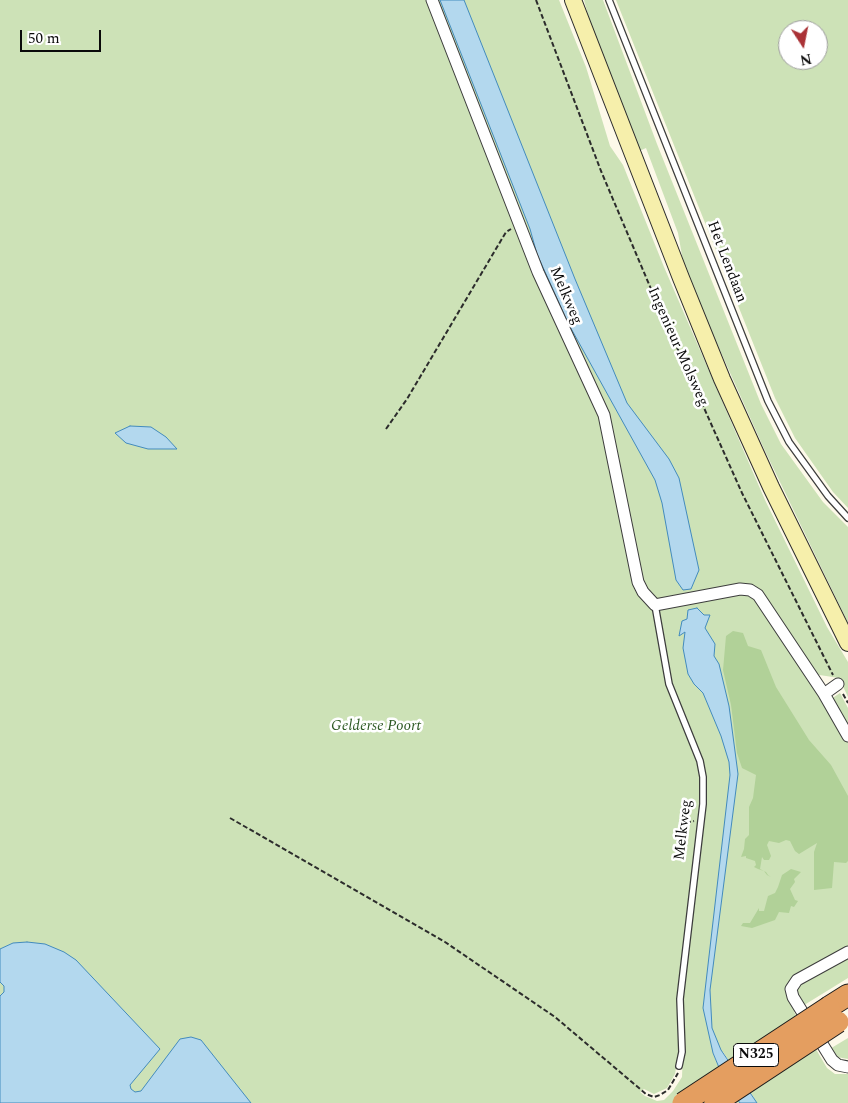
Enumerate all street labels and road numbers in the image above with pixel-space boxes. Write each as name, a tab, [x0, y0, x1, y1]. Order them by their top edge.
street label: Het Lendaan	[702, 219, 750, 305]
street label: Melkweg	[545, 264, 585, 328]
street label: Ingenieur Molsweg	[643, 285, 711, 409]
street label: Melkweg	[671, 799, 697, 861]
road number: N325	[734, 1044, 778, 1066]

